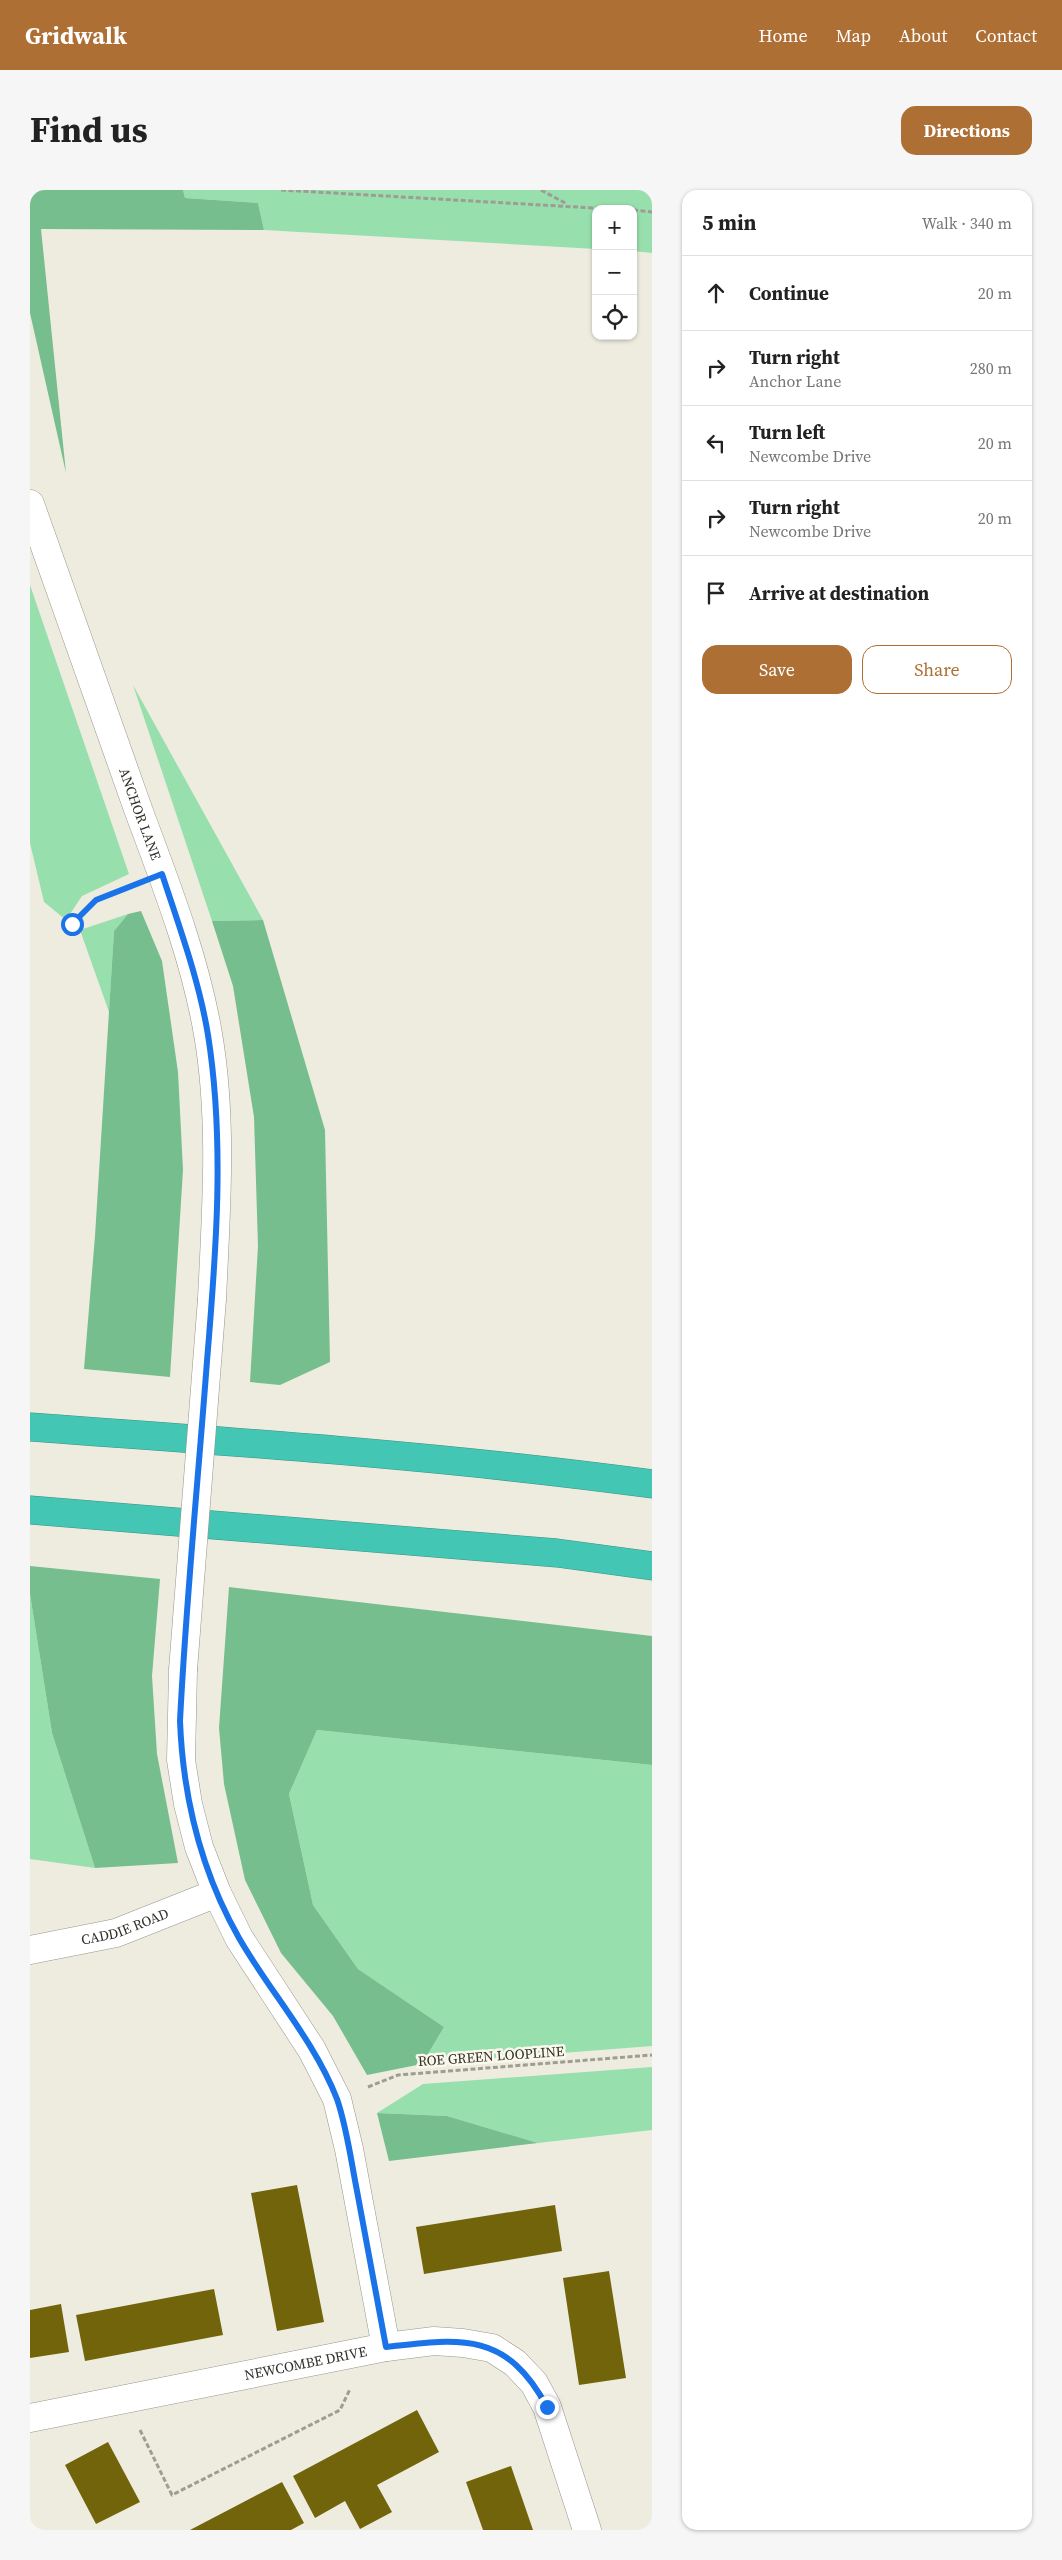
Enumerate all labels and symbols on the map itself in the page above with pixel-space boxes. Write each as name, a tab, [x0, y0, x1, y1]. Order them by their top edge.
street label: ANCHOR LANE	[114, 765, 166, 863]
route start	[61, 913, 84, 936]
street label: CADDIE ROAD	[79, 1903, 172, 1950]
street label: ROE GREEN LOOPLINE	[417, 2041, 565, 2071]
street label: NEWCOMBE DRIVE	[243, 2341, 369, 2385]
route end	[536, 2396, 559, 2419]

